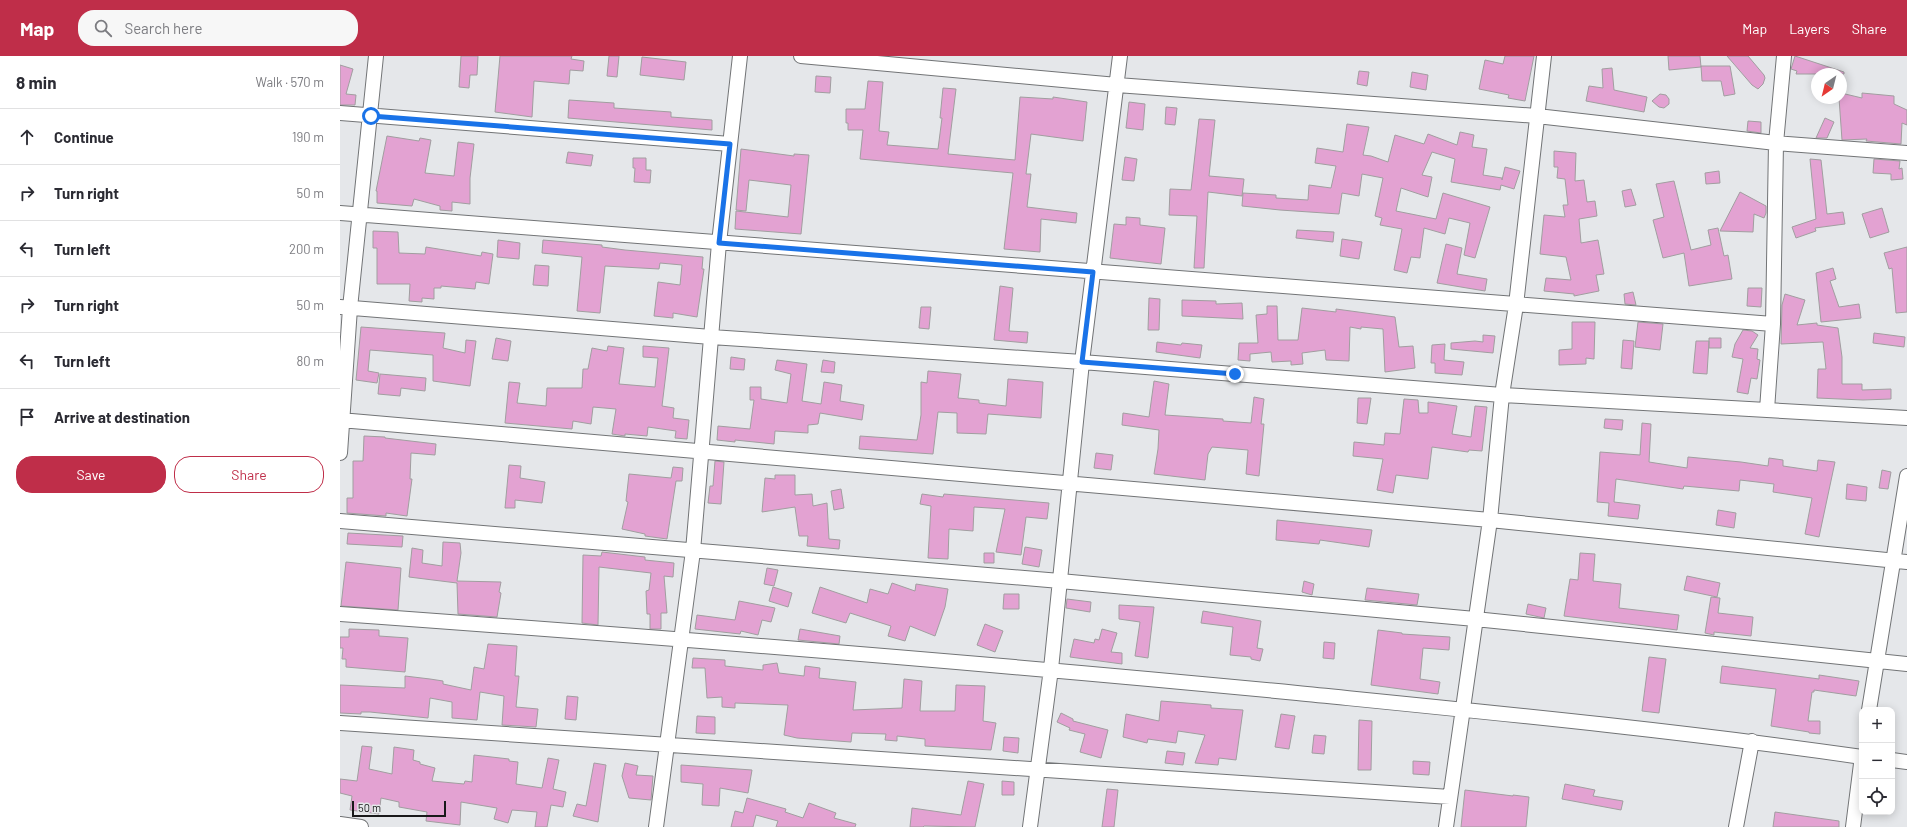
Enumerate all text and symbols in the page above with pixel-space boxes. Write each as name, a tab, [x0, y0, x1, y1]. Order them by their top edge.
search box	[78, 10, 358, 46]
text: Map	[20, 17, 54, 40]
icon: search	[92, 17, 114, 39]
text: Search here	[124, 19, 202, 37]
text: Map	[1742, 20, 1767, 37]
text: Layers	[1789, 20, 1830, 37]
text: Share	[1852, 20, 1887, 37]
north arrow	[1811, 68, 1847, 104]
text: 8 min	[16, 72, 56, 92]
text: Walk · 570 m	[256, 74, 324, 90]
route start	[362, 107, 380, 125]
icon: ahead	[16, 126, 38, 148]
text: Continue	[54, 128, 114, 146]
text: 190 m	[292, 129, 324, 145]
icon: right	[16, 182, 38, 204]
text: Turn right	[54, 184, 119, 202]
text: 50 m	[297, 185, 324, 201]
icon: left	[16, 238, 38, 260]
text: Turn left	[54, 240, 110, 258]
text: 200 m	[289, 241, 324, 257]
icon: right	[16, 294, 38, 316]
text: Turn right	[54, 296, 119, 314]
text: 50 m	[297, 297, 324, 313]
icon: left	[16, 350, 38, 372]
text: Turn left	[54, 352, 110, 370]
text: 80 m	[297, 353, 324, 369]
route end	[1226, 365, 1244, 383]
icon: arrive	[16, 406, 38, 428]
text: Arrive at destination	[54, 408, 190, 426]
button: Save	[16, 456, 166, 493]
button: Share	[174, 456, 324, 493]
map controls	[1859, 707, 1895, 815]
button: +	[1859, 707, 1895, 743]
button: −	[1859, 743, 1895, 779]
button: locate	[1859, 779, 1895, 815]
scale bar	[352, 799, 446, 818]
text: 50 m	[358, 801, 381, 814]

